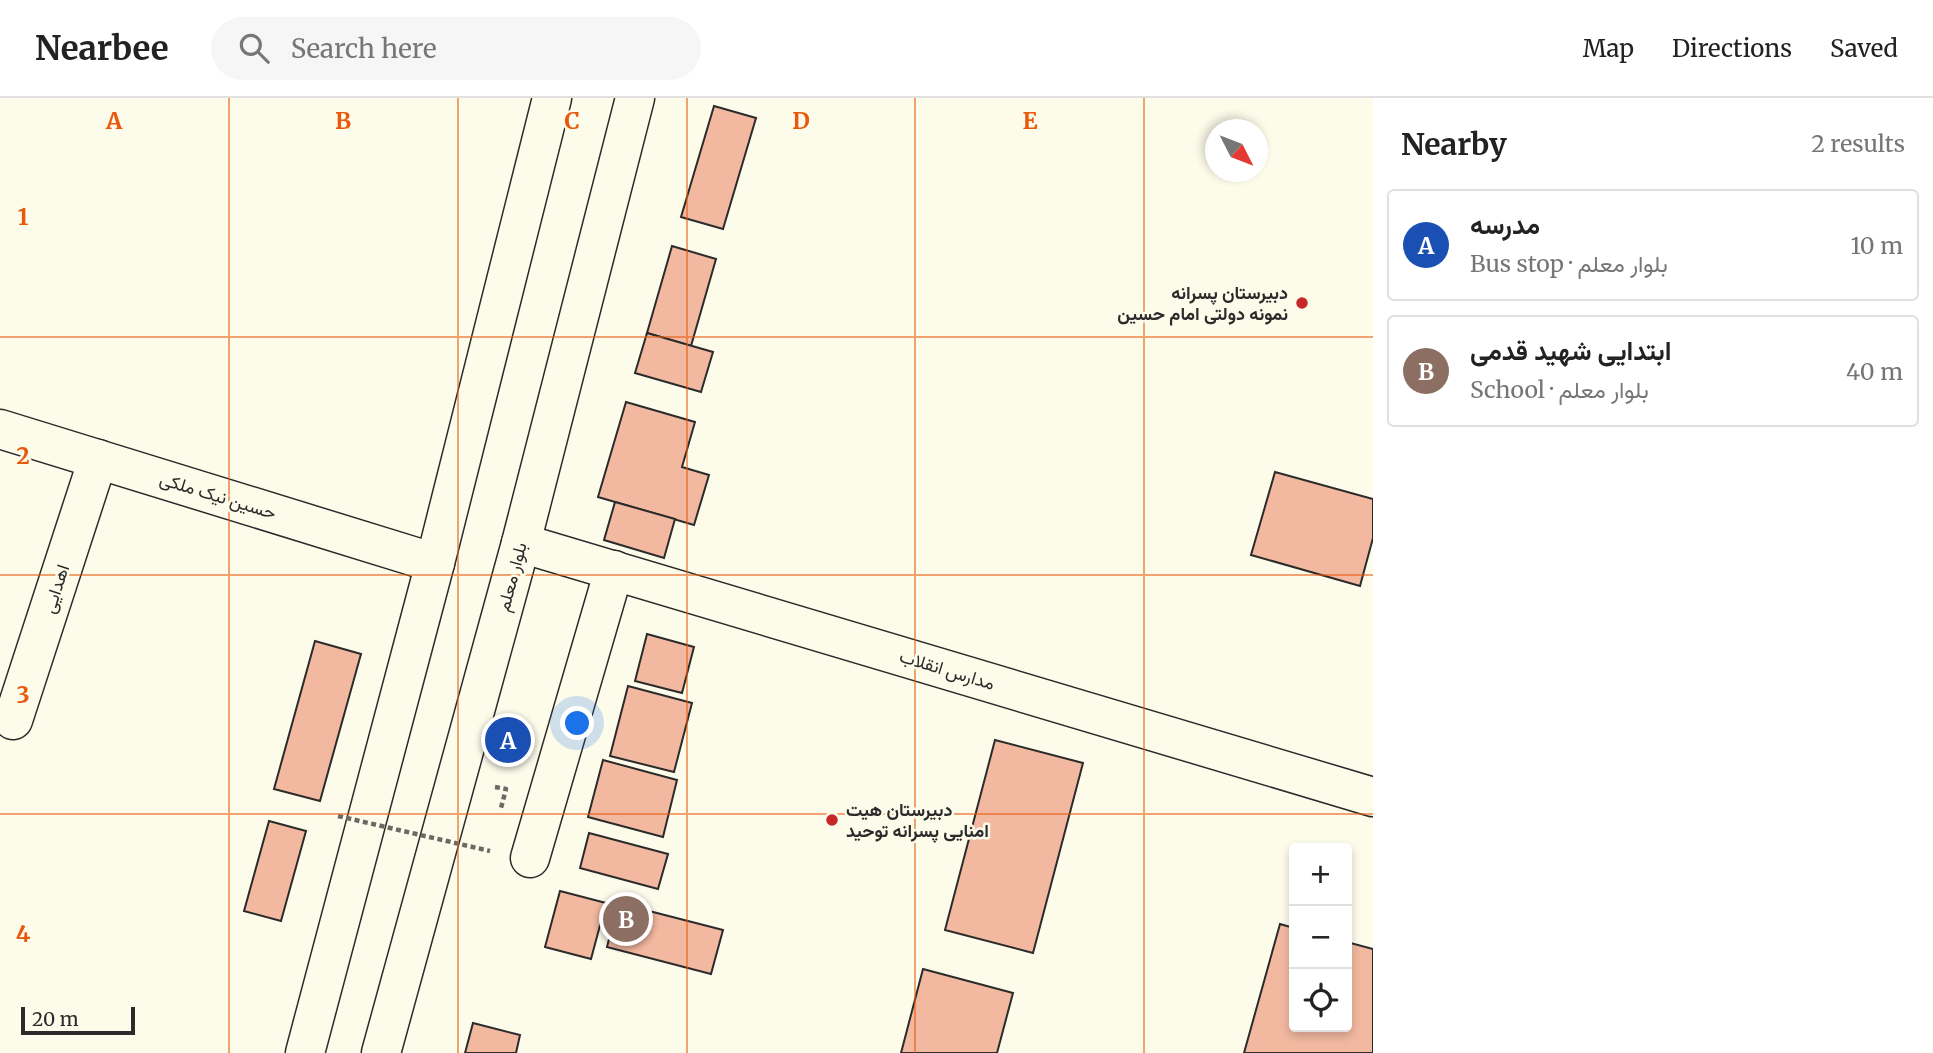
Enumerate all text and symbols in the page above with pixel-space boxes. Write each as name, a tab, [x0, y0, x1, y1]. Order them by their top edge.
search box	[211, 17, 701, 80]
text: Nearbee	[35, 28, 169, 69]
icon: search	[235, 29, 273, 67]
text: Search here	[291, 32, 437, 65]
text: Map	[1583, 33, 1634, 64]
text: Directions	[1672, 33, 1792, 64]
text: Saved	[1830, 33, 1898, 64]
text: A	[105, 106, 123, 135]
text: B	[335, 106, 351, 135]
text: C	[564, 106, 580, 135]
text: D	[792, 106, 810, 135]
text: E	[1022, 106, 1038, 135]
north arrow	[1205, 119, 1268, 182]
text: Nearby	[1401, 125, 1507, 163]
text: 2 results	[1811, 129, 1905, 158]
text: 1	[18, 202, 29, 231]
text: مدرسه	[1470, 208, 1540, 241]
text: A	[1418, 231, 1434, 260]
text: 10 m	[1850, 231, 1903, 260]
text: Bus stop · بلوار معلم	[1470, 249, 1668, 278]
place label: دبیرستان پسرانه نمونه دولتی امام حسین	[1117, 281, 1288, 326]
marker: دبیرستان پسرانه نمونه دولتی امام حسین	[1294, 295, 1310, 311]
text: ابتدایی شهید قدمی	[1470, 334, 1671, 367]
text: B	[1418, 357, 1434, 386]
text: 40 m	[1846, 357, 1903, 386]
text: School · بلوار معلم	[1470, 375, 1649, 404]
text: 2	[16, 441, 30, 470]
street label: حسین نیک ملکی	[157, 467, 279, 524]
street label: بلوار معلم	[491, 540, 533, 614]
street label: اهدایی	[37, 561, 74, 616]
street label: مدارس انقلاب	[897, 644, 998, 695]
text: 3	[16, 680, 30, 709]
your location	[560, 706, 594, 740]
pin: A	[485, 714, 531, 766]
place label: دبیرستان هیت امنایی پسرانه توحید	[846, 798, 989, 843]
marker: دبیرستان هیت امنایی پسرانه توحید	[824, 812, 840, 828]
map controls	[1289, 843, 1352, 1032]
button: +	[1289, 843, 1352, 906]
pin: B	[603, 893, 649, 945]
button: −	[1289, 906, 1352, 969]
text: 4	[16, 919, 31, 948]
button: locate	[1289, 969, 1352, 1032]
scale bar	[21, 1004, 135, 1036]
text: 20 m	[32, 1007, 79, 1031]

